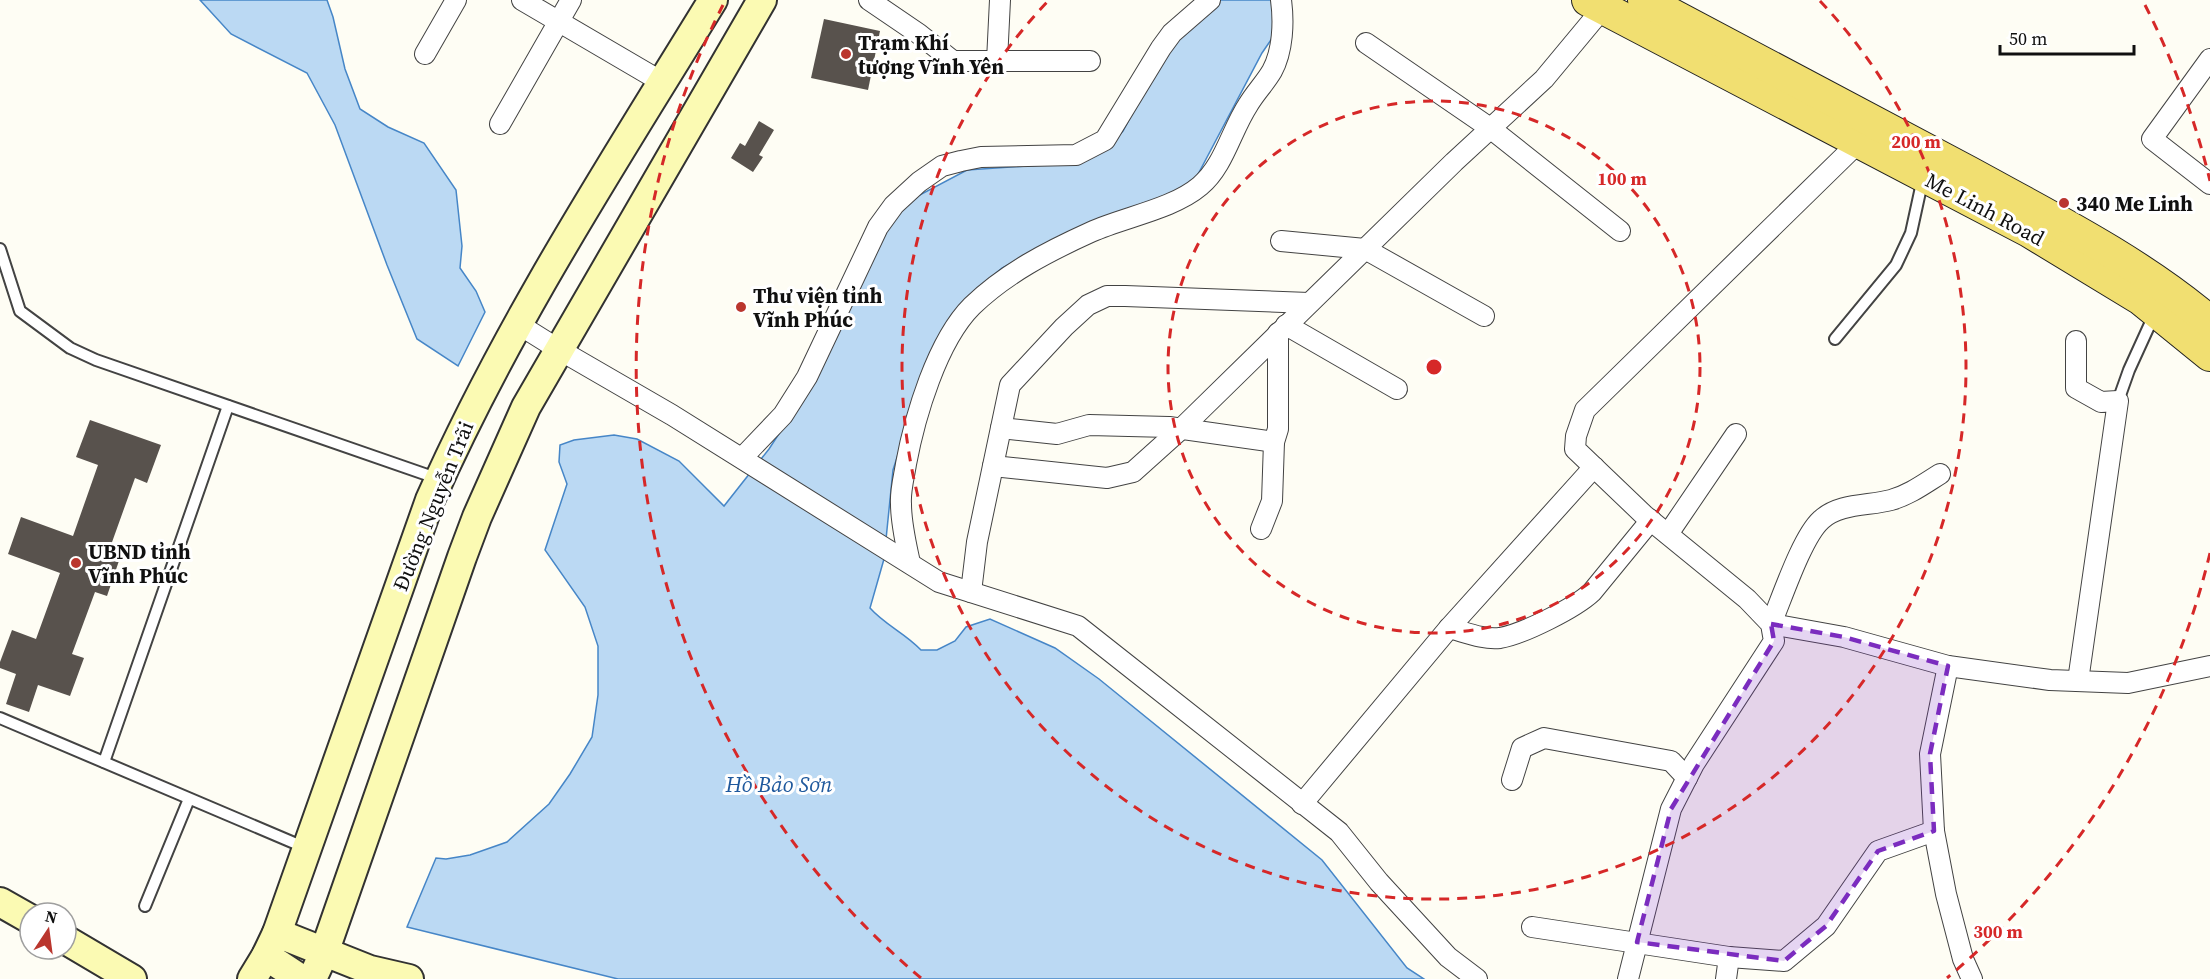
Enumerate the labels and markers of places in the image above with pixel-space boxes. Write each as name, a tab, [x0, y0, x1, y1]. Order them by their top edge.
place label: Trạm Khí tượng Vĩnh Yên	[858, 28, 1004, 81]
marker: Trạm Khí tượng Vĩnh Yên	[839, 47, 853, 61]
place label: 340 Me Linh	[2076, 189, 2193, 218]
marker: 340 Me Linh	[2057, 196, 2071, 210]
place label: Thư viện tỉnh Vĩnh Phúc	[753, 281, 883, 334]
marker: Thư viện tỉnh Vĩnh Phúc	[734, 300, 748, 314]
centre of rings	[1424, 357, 1444, 377]
place label: UBND tỉnh Vĩnh Phúc	[88, 537, 191, 590]
marker: UBND tỉnh Vĩnh Phúc	[69, 556, 83, 570]

